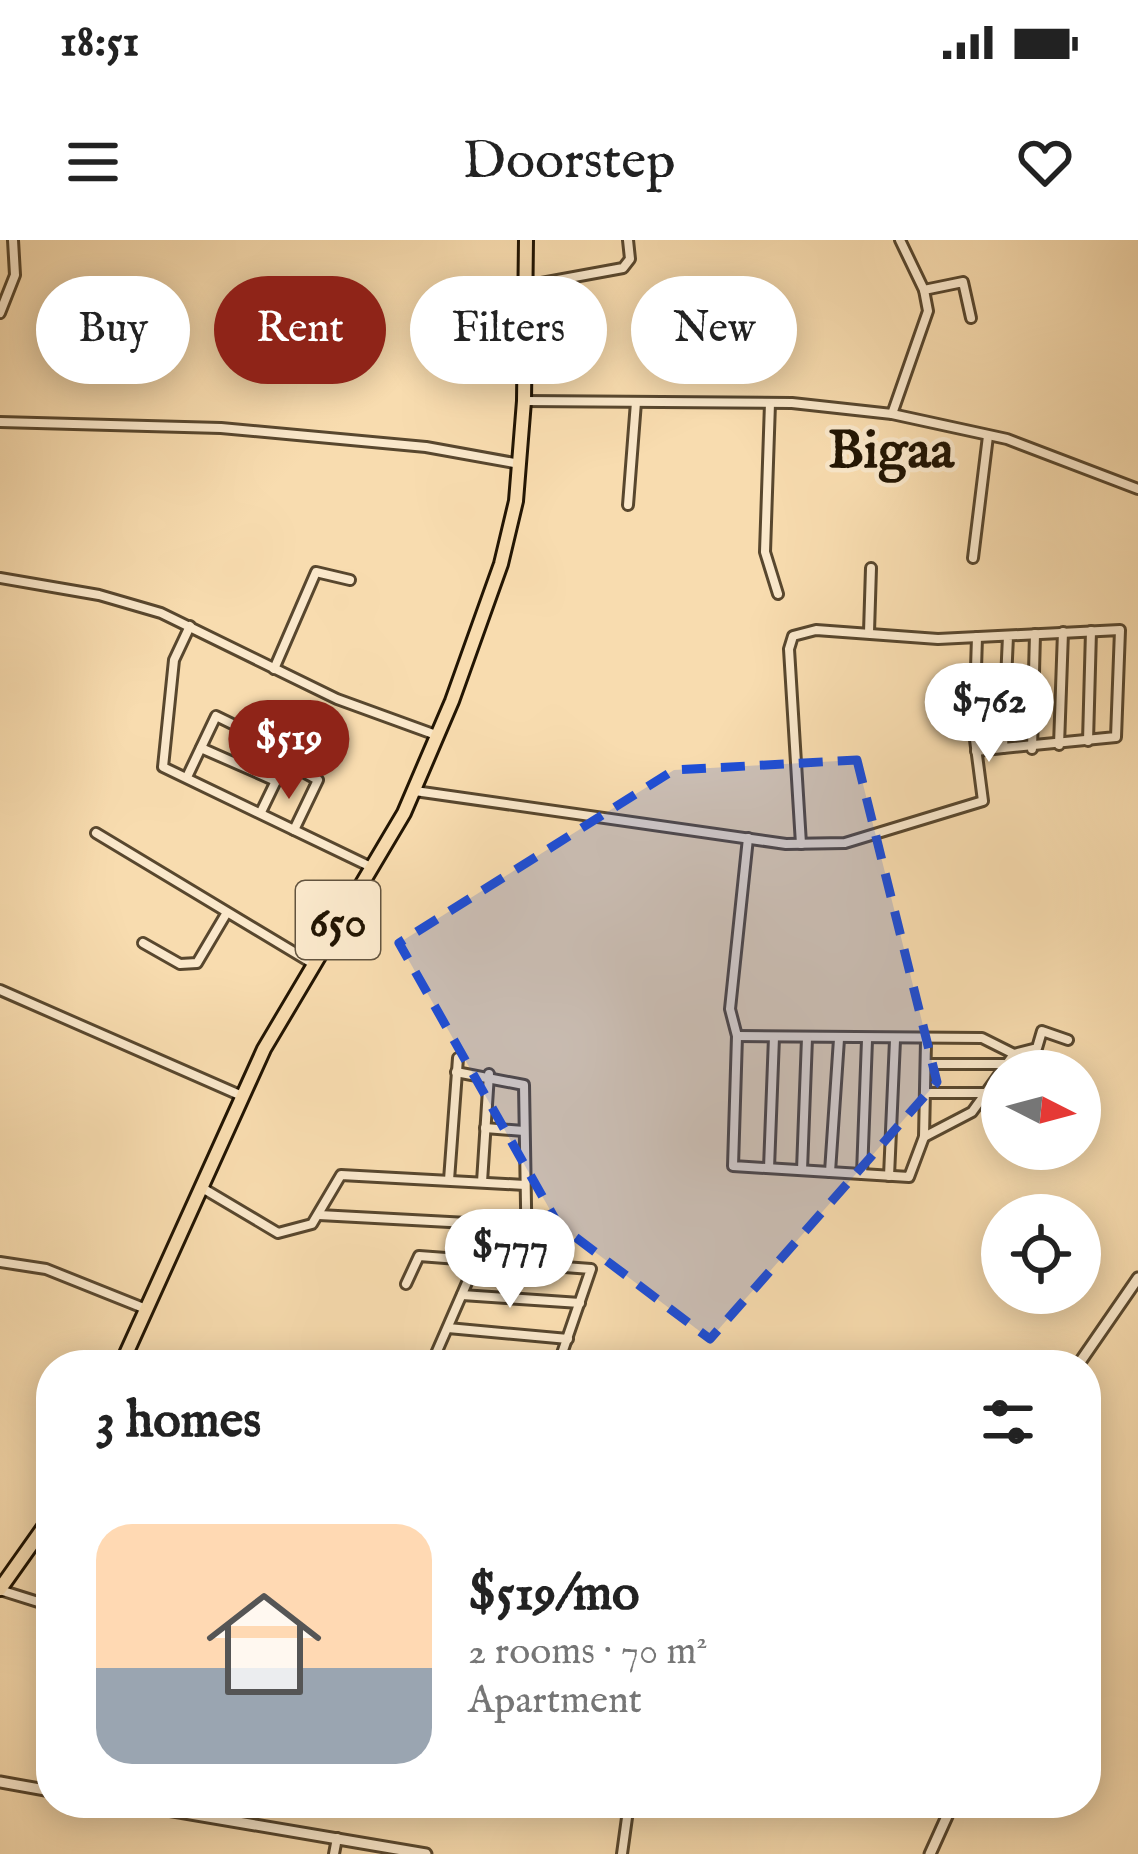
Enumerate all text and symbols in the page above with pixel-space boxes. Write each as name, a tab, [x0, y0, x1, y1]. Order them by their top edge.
text: 18:51	[60, 14, 139, 71]
text: Doorstep	[463, 128, 675, 197]
icon: menu	[60, 129, 126, 195]
icon: heart	[1012, 129, 1078, 195]
chip: Buy	[36, 276, 190, 384]
chip: Rent	[214, 276, 386, 384]
chip: Filters	[410, 276, 607, 384]
chip: New	[631, 276, 797, 384]
district label: Bigaa	[828, 418, 956, 487]
pin: $762	[918, 663, 1060, 765]
text: $762	[952, 677, 1026, 726]
pin: $519	[218, 700, 360, 802]
text: $519	[255, 714, 323, 763]
road number: 650	[296, 881, 380, 959]
north arrow	[981, 1050, 1101, 1170]
map controls	[981, 1050, 1101, 1314]
button: locate	[981, 1194, 1101, 1314]
pin: $777	[439, 1209, 581, 1311]
text: $777	[472, 1223, 548, 1272]
icon: filters	[975, 1389, 1041, 1455]
text: 3 homes	[96, 1390, 261, 1455]
text: $519/mo	[468, 1563, 640, 1628]
icon: home	[192, 1572, 336, 1716]
text: 2 rooms · 70 m²	[468, 1628, 708, 1677]
text: Apartment	[468, 1677, 642, 1726]

